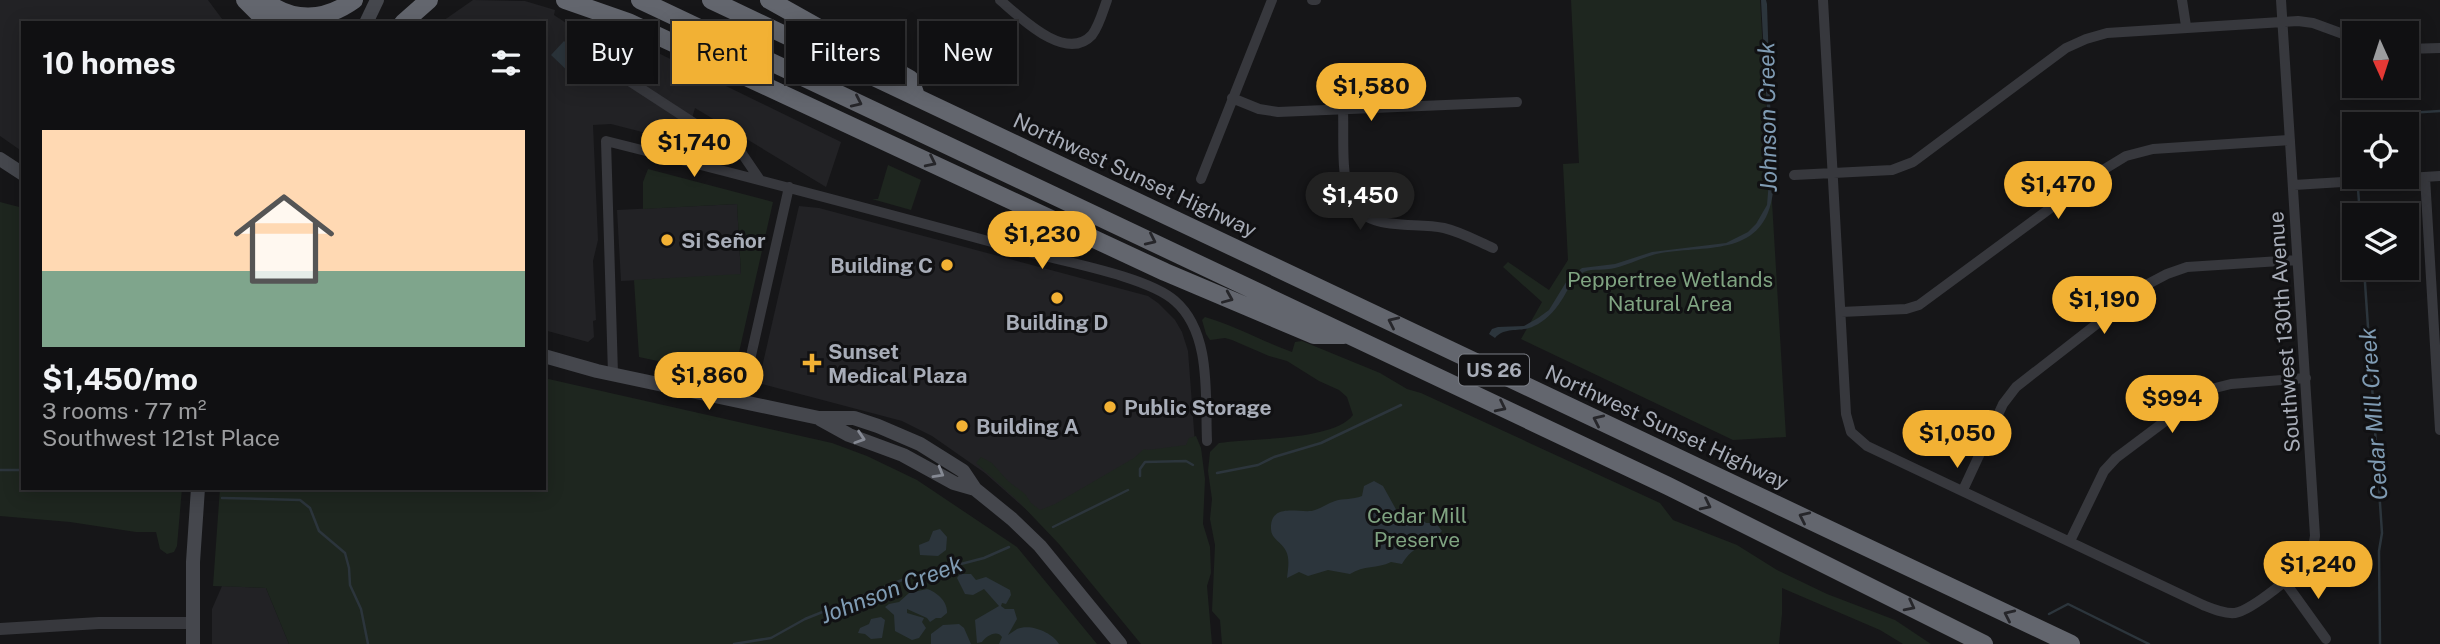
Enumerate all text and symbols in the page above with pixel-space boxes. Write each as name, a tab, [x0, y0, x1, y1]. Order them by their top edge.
chip: Buy	[567, 21, 658, 84]
chip: Rent	[672, 21, 772, 84]
chip: Filters	[786, 21, 905, 84]
chip: New	[919, 21, 1017, 84]
north arrow	[2342, 21, 2418, 98]
map controls	[2342, 21, 2419, 280]
water label: Johnson Creek	[1752, 41, 1782, 192]
icon: filters	[487, 44, 525, 82]
text: 10 homes	[42, 45, 176, 81]
pin: $1,580	[1314, 64, 1428, 123]
text: $1,580	[1332, 72, 1410, 99]
one-way arrow	[850, 93, 862, 107]
street label: Northwest Sunset Highway	[1009, 108, 1261, 242]
button: locate	[2342, 112, 2419, 189]
pin: $1,740	[637, 120, 751, 179]
text: $1,740	[657, 128, 731, 155]
one-way arrow	[924, 154, 936, 168]
pin: $1,470	[2001, 162, 2115, 221]
text: $1,470	[2020, 170, 2096, 197]
pin: $1,450	[1303, 173, 1417, 232]
icon: home	[221, 176, 347, 302]
text: $1,450	[1322, 181, 1398, 208]
button: layers	[2342, 203, 2419, 280]
street label: Southwest 130th Avenue	[2263, 211, 2305, 453]
pin: $1,230	[985, 212, 1099, 271]
text: $1,230	[1004, 220, 1080, 247]
place label: Si Señor	[681, 228, 766, 253]
marker: Si Señor	[659, 232, 675, 248]
one-way arrow	[1144, 232, 1156, 246]
place label: Building C	[830, 253, 933, 278]
marker: Building C	[939, 257, 955, 273]
park label: Peppertree Wetlands Natural Area	[1567, 267, 1773, 316]
pin: $1,190	[2047, 276, 2161, 336]
text: $1,190	[2068, 285, 2140, 312]
marker: Building D	[1049, 290, 1065, 306]
one-way arrow	[1221, 290, 1233, 304]
place label: Building D	[1006, 310, 1108, 335]
one-way arrow	[1388, 317, 1400, 331]
water label: Cedar Mill Creek	[2353, 326, 2393, 501]
place label: Sunset Medical Plaza	[828, 339, 967, 388]
pin: $1,860	[652, 352, 766, 412]
marker: Sunset Medical Plaza	[802, 353, 822, 373]
road number: US 26	[1459, 354, 1529, 386]
street label: Northwest Sunset Highway	[1541, 360, 1793, 494]
text: $1,450/mo	[42, 361, 198, 397]
text: $1,860	[670, 361, 748, 388]
pin: $994	[2131, 376, 2213, 435]
text: $994	[2142, 384, 2202, 411]
place label: Public Storage	[1124, 395, 1272, 420]
text: 3 rooms · 77 m²	[42, 397, 206, 424]
marker: Public Storage	[1102, 399, 1118, 415]
one-way arrow	[1494, 399, 1506, 413]
pin: $1,050	[1900, 410, 2014, 470]
place label: Building A	[976, 414, 1079, 439]
one-way arrow	[1593, 414, 1605, 428]
marker: Building A	[954, 418, 970, 434]
text: $1,050	[1918, 419, 1996, 446]
text: Southwest 121st Place	[42, 424, 280, 451]
one-way arrow	[854, 430, 866, 445]
one-way arrow	[931, 465, 944, 478]
one-way arrow	[1699, 497, 1711, 511]
park label: Cedar Mill Preserve	[1367, 503, 1467, 552]
one-way arrow	[1799, 512, 1811, 526]
pin: $1,240	[2261, 542, 2375, 601]
water label: Johnson Creek	[816, 549, 966, 629]
text: $1,240	[2280, 550, 2356, 577]
one-way arrow	[1903, 598, 1915, 612]
one-way arrow	[2004, 609, 2016, 623]

